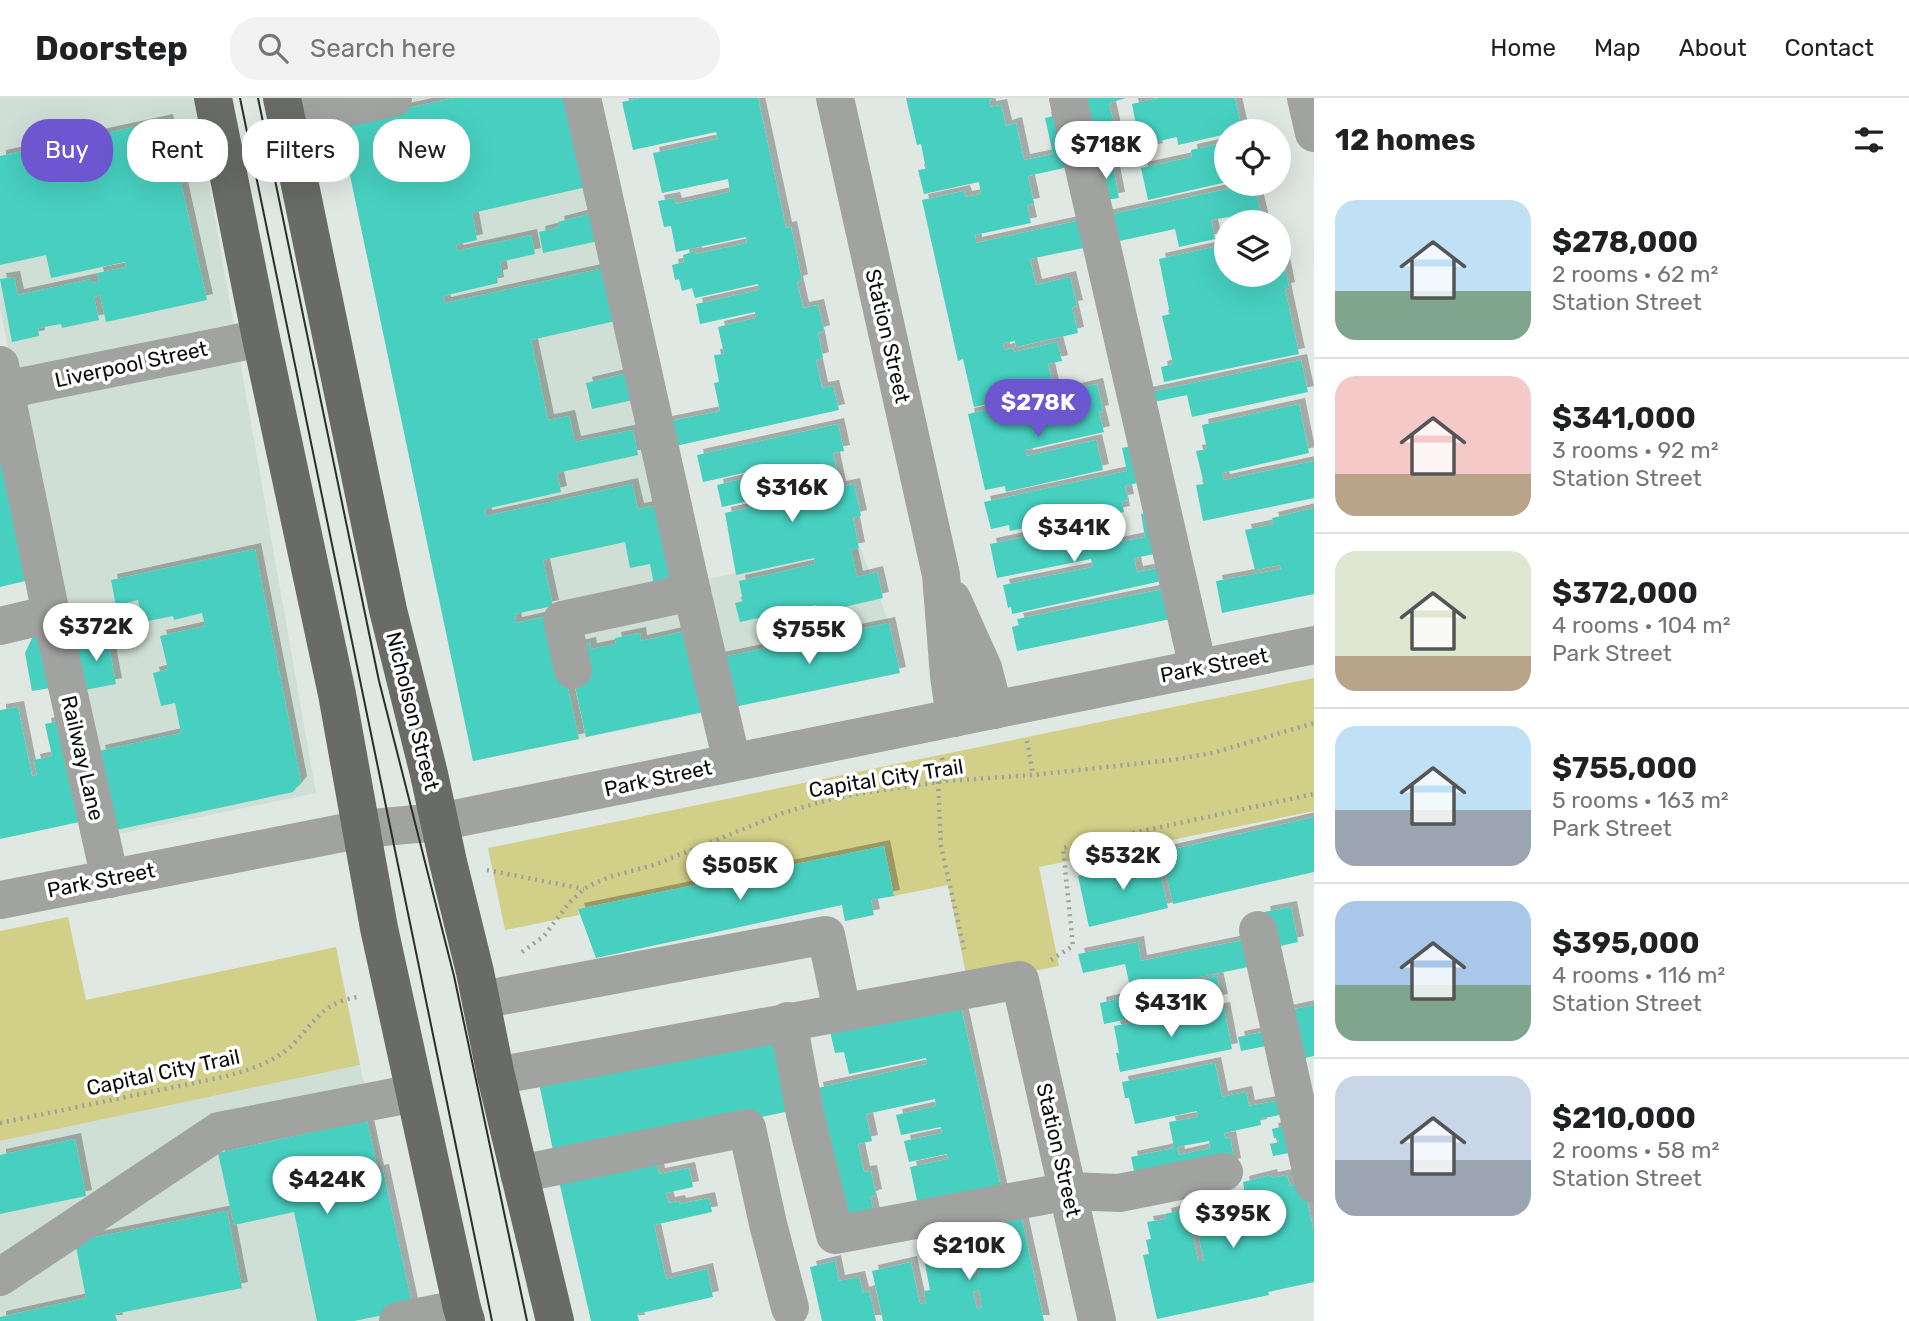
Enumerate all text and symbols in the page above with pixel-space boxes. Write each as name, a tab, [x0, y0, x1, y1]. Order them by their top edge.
search box	[230, 17, 720, 80]
text: Doorstep	[35, 29, 188, 68]
icon: search	[254, 29, 292, 67]
text: Search here	[310, 33, 456, 64]
text: Home	[1490, 34, 1556, 62]
text: Map	[1594, 34, 1641, 62]
text: About	[1679, 34, 1747, 62]
text: Contact	[1785, 34, 1874, 62]
chip: Buy	[21, 119, 113, 182]
chip: Rent	[127, 119, 228, 182]
chip: Filters	[242, 119, 359, 182]
chip: New	[373, 119, 470, 182]
map controls	[1214, 119, 1291, 287]
button: locate	[1214, 119, 1291, 196]
icon: filters	[1850, 121, 1888, 159]
pin: $718K	[1057, 122, 1155, 181]
text: 12 homes	[1335, 122, 1476, 158]
text: $718K	[1071, 130, 1141, 158]
button: layers	[1214, 210, 1291, 287]
text: $278,000	[1552, 224, 1698, 260]
icon: home	[1391, 228, 1475, 312]
text: 2 rooms · 62 m²	[1552, 260, 1718, 288]
street label: Station Street	[860, 267, 916, 405]
text: Station Street	[1552, 288, 1702, 316]
street label: Liverpool Street	[52, 336, 210, 392]
pin: $278K	[989, 380, 1087, 439]
text: $278K	[1001, 388, 1075, 416]
text: $341,000	[1552, 400, 1696, 436]
icon: home	[1391, 404, 1475, 488]
text: 3 rooms · 92 m²	[1552, 436, 1718, 464]
pin: $316K	[743, 464, 841, 524]
text: Station Street	[1552, 464, 1702, 492]
text: $316K	[756, 473, 828, 501]
pin: $341K	[1025, 504, 1123, 564]
text: $341K	[1038, 513, 1110, 541]
text: $372,000	[1552, 575, 1698, 611]
icon: home	[1391, 579, 1475, 663]
pin: $372K	[47, 603, 145, 663]
pin: $755K	[760, 606, 858, 666]
text: 4 rooms · 104 m²	[1552, 611, 1731, 639]
text: $372K	[59, 612, 133, 640]
text: $755K	[772, 615, 846, 643]
street label: Nicholson Street	[381, 629, 445, 793]
text: Park Street	[1552, 639, 1672, 667]
street label: Park Street	[1158, 642, 1270, 688]
street label: Railway Lane	[56, 693, 110, 823]
text: $755,000	[1552, 750, 1697, 786]
street label: Capital City Trail	[807, 753, 965, 803]
street label: Park Street	[602, 754, 714, 802]
icon: home	[1391, 754, 1475, 838]
text: 5 rooms · 163 m²	[1552, 786, 1729, 814]
text: Park Street	[1552, 814, 1672, 842]
pin: $532K	[1074, 832, 1172, 892]
text: $532K	[1085, 841, 1161, 869]
pin: $505K	[691, 842, 789, 902]
text: $505K	[702, 851, 778, 879]
street label: Park Street	[45, 857, 157, 903]
text: $395,000	[1552, 925, 1700, 961]
icon: home	[1391, 929, 1475, 1013]
text: 4 rooms · 116 m²	[1552, 961, 1725, 989]
pin: $431K	[1122, 979, 1220, 1039]
text: $431K	[1135, 988, 1207, 1016]
text: Station Street	[1552, 989, 1702, 1017]
street label: Capital City Trail	[84, 1044, 242, 1100]
street label: Station Street	[1031, 1081, 1087, 1219]
text: $210,000	[1552, 1100, 1696, 1136]
icon: home	[1391, 1104, 1475, 1188]
text: 2 rooms · 58 m²	[1552, 1136, 1719, 1164]
pin: $424K	[278, 1156, 376, 1216]
text: Station Street	[1552, 1164, 1702, 1192]
text: $424K	[289, 1165, 365, 1193]
pin: $395K	[1184, 1190, 1282, 1250]
text: $395K	[1195, 1199, 1271, 1227]
pin: $210K	[920, 1222, 1018, 1282]
text: $210K	[933, 1231, 1005, 1259]

